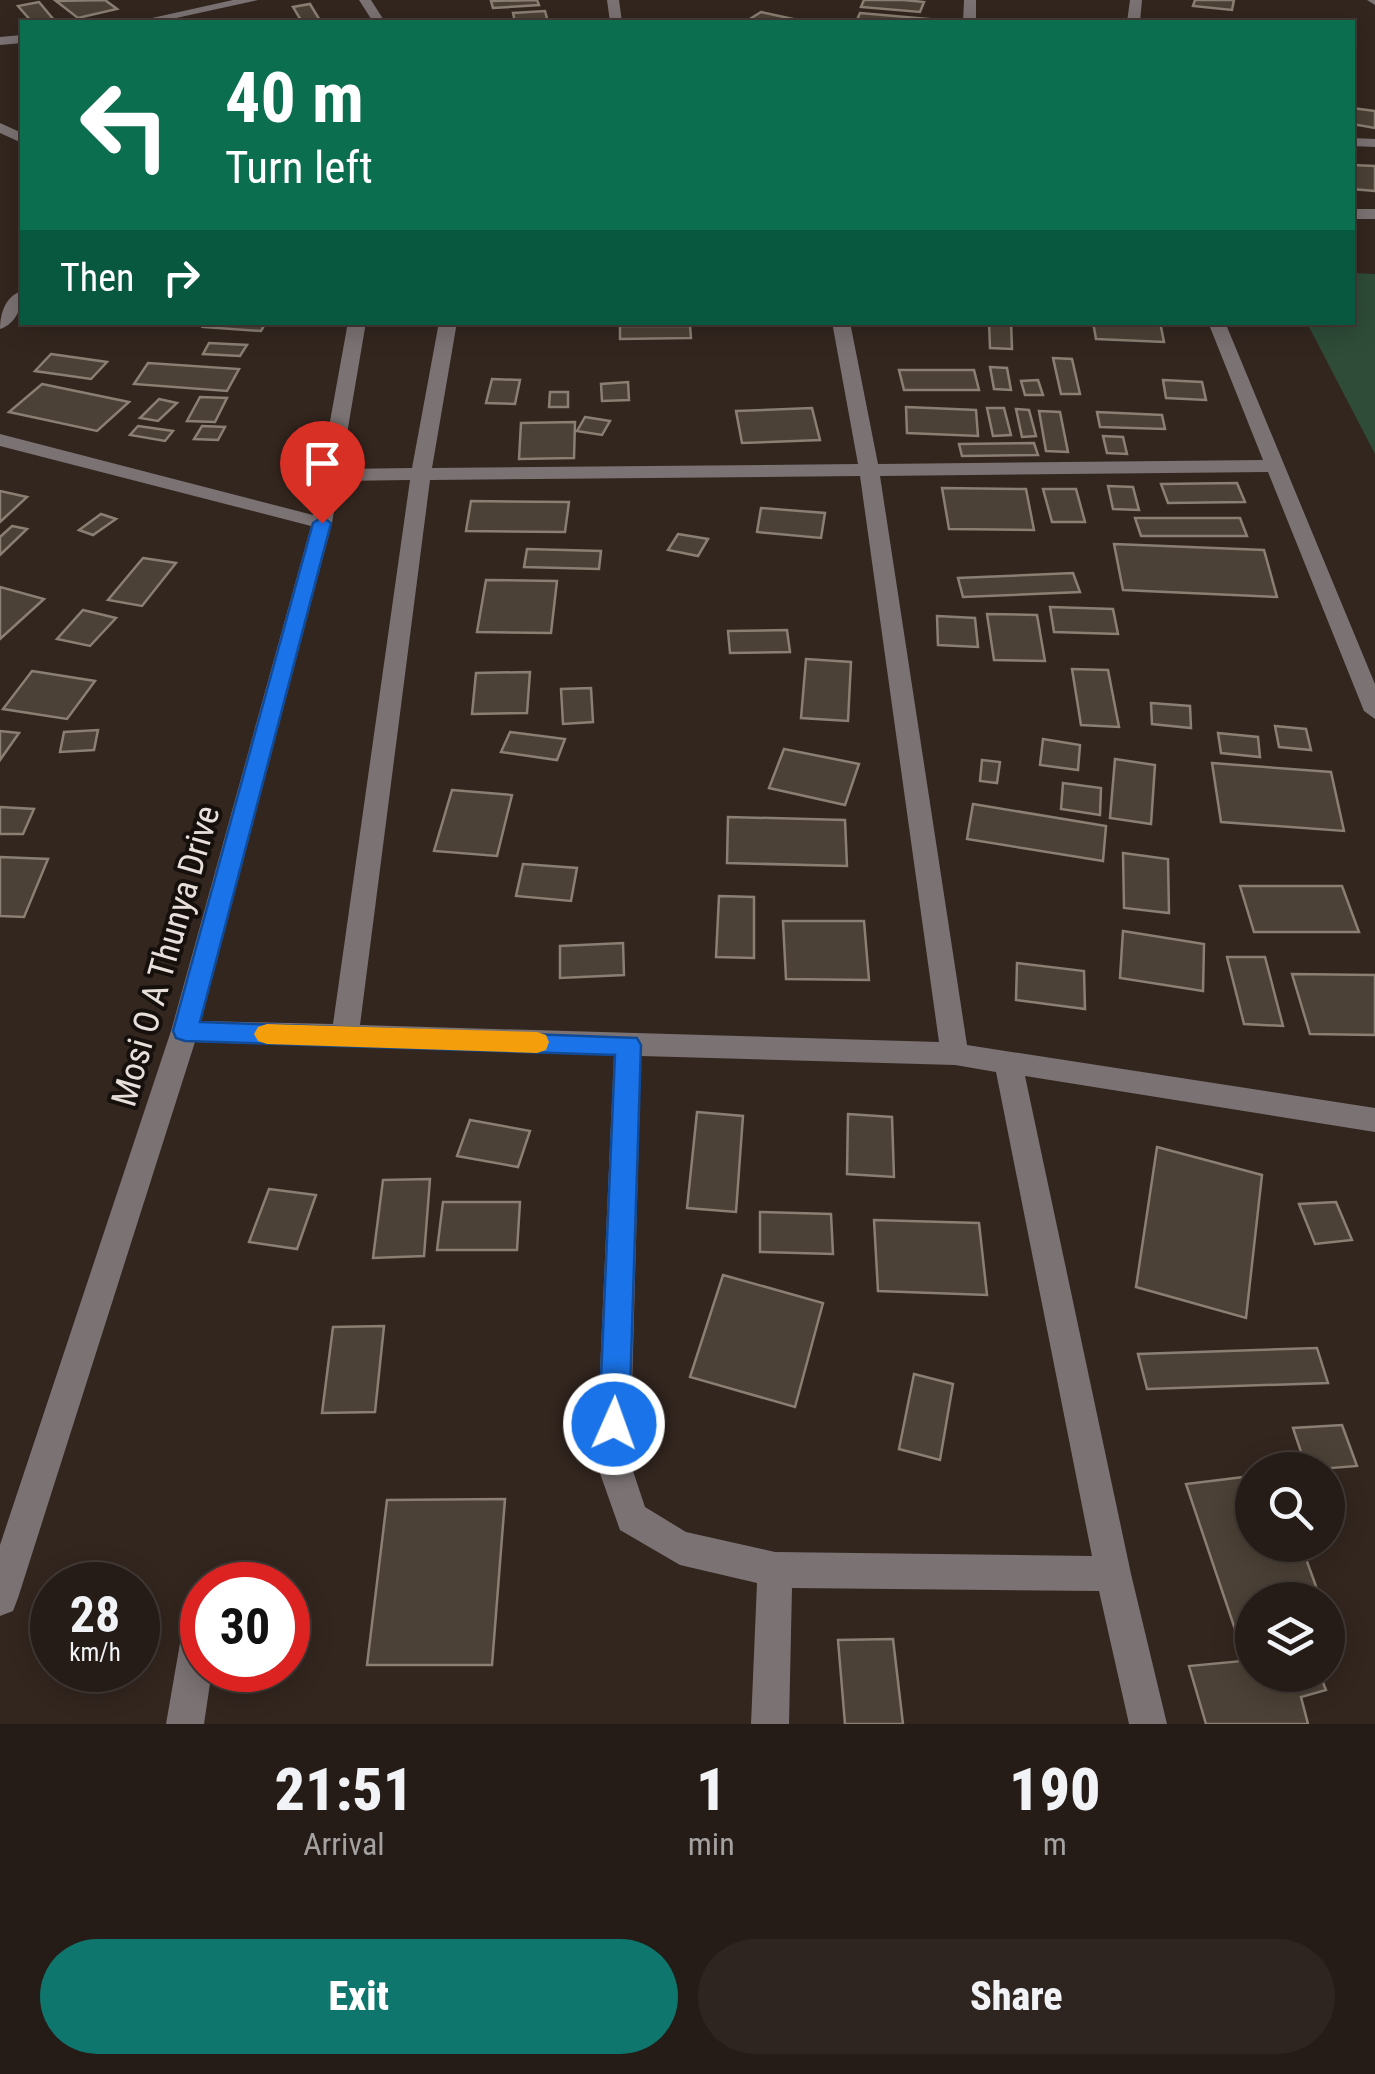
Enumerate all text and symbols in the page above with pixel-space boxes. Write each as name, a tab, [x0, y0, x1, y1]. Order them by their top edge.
text: 40 m	[225, 57, 364, 139]
icon: left	[60, 60, 190, 190]
text: Turn left	[225, 141, 373, 194]
icon: right	[154, 250, 209, 305]
text: Then	[60, 256, 134, 300]
pin	[280, 421, 365, 524]
icon: arrive	[295, 436, 350, 491]
street label: Mosi O A Thunya Drive	[103, 801, 229, 1111]
position arrow	[562, 1372, 666, 1476]
map controls	[1235, 1452, 1345, 1692]
button: search	[1235, 1452, 1345, 1562]
speed limit sign: 30	[180, 1562, 310, 1692]
button: layers	[1235, 1582, 1345, 1692]
text: 28	[70, 1586, 120, 1644]
text: km/h	[69, 1638, 121, 1667]
text: 21:51	[274, 1754, 413, 1825]
text: 1	[696, 1754, 726, 1825]
text: 190	[1009, 1754, 1101, 1825]
text: Arrival	[303, 1825, 385, 1863]
text: min	[688, 1825, 735, 1863]
text: m	[1043, 1825, 1067, 1863]
button: Exit	[40, 1939, 678, 2054]
button: Share	[698, 1939, 1335, 2054]

